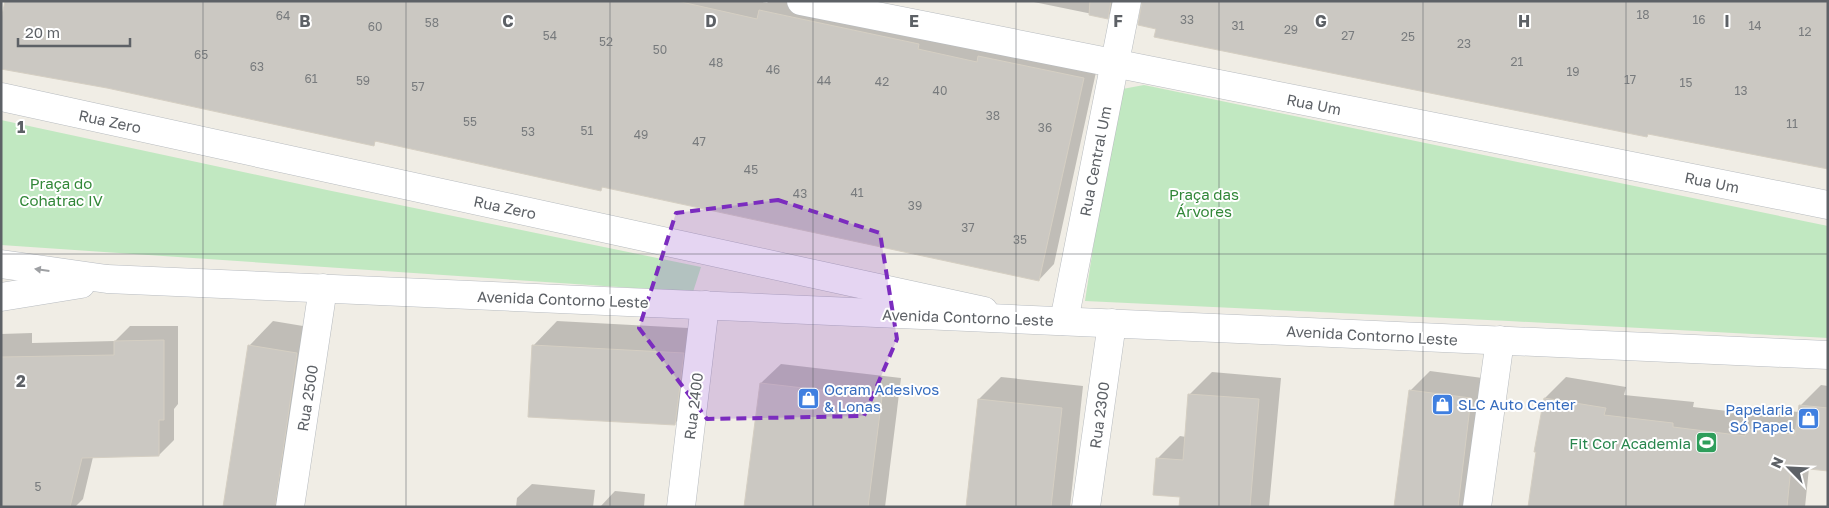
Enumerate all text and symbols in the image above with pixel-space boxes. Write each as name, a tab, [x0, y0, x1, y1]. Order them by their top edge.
house number: 18	[1636, 7, 1650, 22]
house number: 64	[276, 8, 290, 23]
text: B	[299, 11, 311, 31]
text: C	[502, 11, 514, 31]
text: D	[705, 11, 717, 31]
text: E	[909, 11, 919, 31]
text: F	[1113, 11, 1123, 31]
text: G	[1315, 11, 1327, 31]
text: H	[1518, 11, 1530, 31]
text: I	[1724, 11, 1730, 31]
house number: 33	[1180, 12, 1194, 27]
house number: 16	[1692, 12, 1706, 27]
scale bar	[18, 15, 130, 47]
house number: 58	[425, 15, 439, 30]
house number: 31	[1232, 18, 1245, 33]
house number: 14	[1748, 18, 1762, 33]
house number: 60	[368, 19, 382, 34]
house number: 29	[1284, 22, 1298, 37]
text: 20 m	[25, 23, 60, 41]
house number: 12	[1799, 24, 1811, 39]
house number: 54	[543, 28, 557, 43]
house number: 27	[1341, 28, 1355, 43]
house number: 25	[1401, 29, 1415, 44]
house number: 52	[599, 34, 613, 49]
house number: 23	[1457, 36, 1471, 51]
house number: 50	[653, 42, 667, 57]
house number: 65	[194, 47, 208, 62]
house number: 21	[1511, 54, 1524, 69]
house number: 48	[709, 55, 723, 70]
house number: 63	[250, 59, 264, 74]
house number: 46	[766, 62, 780, 77]
house number: 19	[1566, 64, 1580, 79]
house number: 61	[304, 71, 318, 86]
house number: 17	[1624, 72, 1636, 87]
house number: 59	[356, 73, 370, 88]
house number: 44	[817, 73, 831, 88]
house number: 42	[875, 74, 889, 89]
house number: 15	[1680, 75, 1692, 90]
house number: 57	[411, 79, 425, 94]
house number: 40	[933, 83, 947, 98]
house number: 13	[1735, 83, 1747, 98]
street label: Rua Um	[1285, 90, 1343, 118]
street label: Rua Central Um	[1075, 104, 1115, 218]
street label: Rua Zero	[77, 106, 143, 136]
house number: 38	[986, 108, 1000, 123]
house number: 55	[463, 114, 477, 129]
house number: 11	[1786, 116, 1798, 131]
text: 1	[17, 117, 25, 137]
house number: 36	[1038, 120, 1052, 135]
house number: 51	[581, 123, 594, 138]
house number: 53	[521, 124, 535, 139]
house number: 49	[634, 127, 648, 142]
house number: 47	[692, 134, 706, 149]
house number: 45	[744, 162, 758, 177]
street label: Rua Um	[1683, 168, 1741, 196]
park label: Praça do Cohatrac IV	[19, 174, 103, 209]
house number: 41	[850, 185, 864, 200]
park label: Praça das Árvores	[1169, 185, 1239, 220]
house number: 43	[793, 186, 807, 201]
street label: Rua Zero	[472, 192, 538, 222]
house number: 39	[908, 198, 922, 213]
house number: 37	[961, 220, 975, 235]
house number: 35	[1013, 232, 1027, 247]
one-way arrow	[34, 265, 50, 273]
street label: Avenida Contorno Leste	[477, 287, 649, 311]
street label: Avenida Contorno Leste	[882, 305, 1054, 329]
street label: Avenida Contorno Leste	[1286, 322, 1458, 348]
street label: Rua 2500	[293, 363, 321, 433]
text: 2	[16, 371, 26, 391]
street label: Rua 2400	[680, 371, 706, 441]
place label: Ocram Adesivos & Lonas	[824, 380, 939, 415]
street label: Rua 2300	[1085, 380, 1113, 450]
shop icon: Ocram Adesivos & Lonas	[796, 386, 820, 410]
shop icon: SLC Auto Center	[1430, 392, 1454, 416]
place label: SLC Auto Center	[1458, 395, 1576, 413]
place label: Papelaria Só Papel	[1725, 400, 1793, 435]
shop icon: Papelaria Só Papel	[1797, 406, 1821, 430]
sports icon: Fit Cor Academia	[1695, 431, 1719, 455]
place label: Fit Cor Academia	[1569, 434, 1691, 452]
north arrow	[1764, 443, 1814, 493]
text: N	[1767, 454, 1787, 471]
house number: 5	[35, 479, 42, 494]

